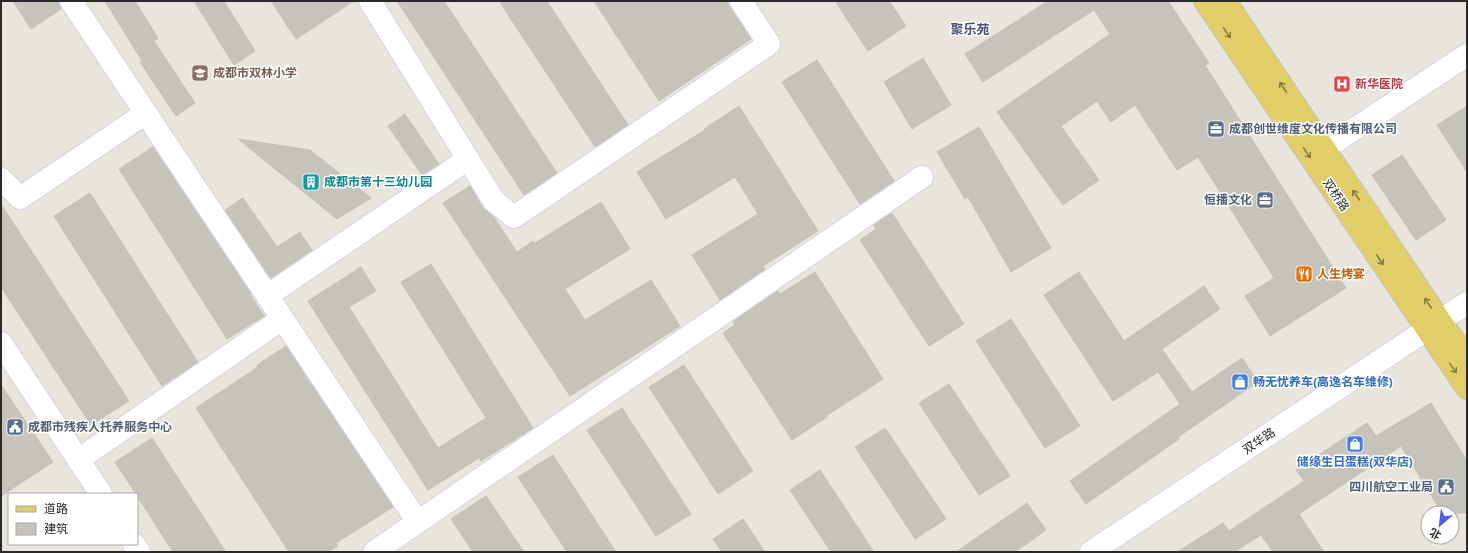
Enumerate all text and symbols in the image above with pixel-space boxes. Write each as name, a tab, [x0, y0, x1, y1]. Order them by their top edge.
district label: 聚乐苑	[950, 21, 990, 38]
one-way arrow	[1223, 28, 1231, 39]
school or university icon: 成都市双林小学	[190, 63, 210, 83]
place label: 成都市双林小学	[213, 65, 297, 80]
hospital icon: 新华医院	[1332, 74, 1352, 94]
place label: 新华医院	[1355, 76, 1403, 91]
one-way arrow	[1279, 82, 1287, 93]
office icon: 成都创世维度文化传播有限公司	[1206, 119, 1226, 139]
place label: 成都创世维度文化传播有限公司	[1229, 121, 1397, 136]
one-way arrow	[1303, 147, 1311, 158]
building icon: 成都市第十三幼儿园	[301, 172, 321, 192]
place label: 成都市第十三幼儿园	[324, 174, 432, 189]
street label: 双桥路	[1320, 176, 1353, 214]
office icon: 恒播文化	[1255, 190, 1275, 210]
one-way arrow	[1352, 190, 1360, 201]
place label: 恒播文化	[1204, 192, 1252, 207]
one-way arrow	[1376, 255, 1384, 266]
restaurant icon: 人生烤宴	[1294, 264, 1314, 284]
place label: 人生烤宴	[1317, 266, 1365, 281]
one-way arrow	[1424, 298, 1432, 309]
one-way arrow	[1449, 362, 1457, 373]
shop icon: 畅无忧养车(高逸名车维修)	[1230, 372, 1250, 392]
place label: 畅无忧养车(高逸名车维修)	[1253, 374, 1393, 389]
public building icon: 成都市残疾人托养服务中心	[5, 417, 25, 437]
place label: 成都市残疾人托养服务中心	[28, 419, 172, 434]
street label: 双华路	[1240, 424, 1278, 457]
shop icon: 储缘生日蛋糕(双华店)	[1345, 434, 1365, 454]
place label: 储缘生日蛋糕(双华店)	[1296, 454, 1413, 469]
public building icon: 四川航空工业局	[1436, 477, 1456, 497]
place label: 四川航空工业局	[1349, 479, 1433, 494]
legend	[8, 493, 138, 545]
text: 道路	[44, 501, 68, 516]
north arrow	[1420, 505, 1460, 545]
text: 建筑	[44, 521, 68, 536]
text: 北	[1427, 525, 1443, 543]

